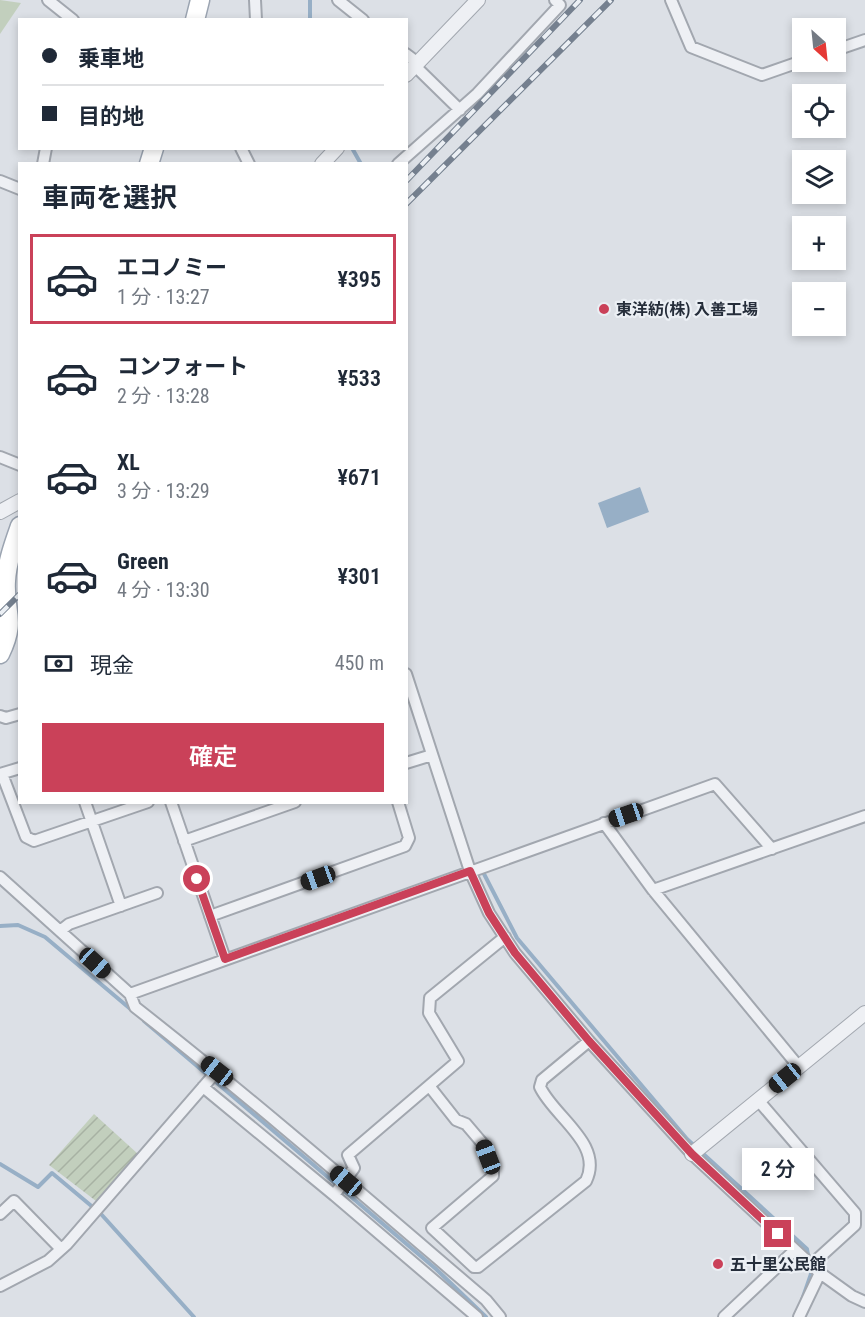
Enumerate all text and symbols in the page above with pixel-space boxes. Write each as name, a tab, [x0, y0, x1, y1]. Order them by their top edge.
north arrow	[792, 18, 846, 72]
map controls	[792, 18, 846, 336]
text: 乗車地	[78, 46, 144, 71]
button: locate	[792, 84, 846, 138]
text: 目的地	[78, 104, 144, 129]
button: layers	[792, 150, 846, 204]
text: 車両を選択	[42, 182, 177, 214]
button: +	[792, 216, 846, 270]
icon: car	[45, 252, 99, 306]
text: エコノミー	[117, 255, 227, 280]
text: ¥395	[337, 267, 381, 292]
button: −	[792, 282, 846, 336]
text: 1 分 · 13:27	[117, 285, 210, 309]
place label: 東洋紡(株) 入善工場	[616, 300, 758, 319]
marker: 東洋紡(株) 入善工場	[597, 302, 611, 316]
icon: car	[45, 351, 99, 405]
text: コンフォート	[117, 354, 248, 379]
text: ¥533	[337, 366, 381, 391]
text: 2 分 · 13:28	[117, 384, 210, 408]
icon: car	[45, 450, 99, 504]
text: XL	[117, 450, 140, 475]
text: ¥671	[337, 465, 381, 490]
text: 3 分 · 13:29	[117, 479, 210, 503]
icon: car	[45, 549, 99, 603]
text: Green	[117, 549, 169, 574]
text: ¥301	[337, 564, 381, 589]
text: 4 分 · 13:30	[117, 578, 210, 602]
icon: cash	[42, 647, 75, 680]
text: 450 m	[335, 651, 384, 675]
text: 現金	[90, 653, 134, 678]
button: 確定	[42, 723, 384, 792]
car	[606, 801, 646, 829]
car	[298, 863, 338, 893]
route start	[183, 865, 210, 892]
car	[76, 944, 114, 982]
car	[197, 1053, 237, 1089]
car	[765, 1060, 805, 1096]
car	[473, 1137, 503, 1177]
callout: 2 分	[742, 1147, 814, 1189]
text: 2 分	[761, 1157, 795, 1181]
car	[326, 1163, 366, 1199]
route end	[764, 1220, 791, 1247]
place label: 五十里公民館	[730, 1255, 826, 1274]
marker: 五十里公民館	[711, 1257, 725, 1271]

